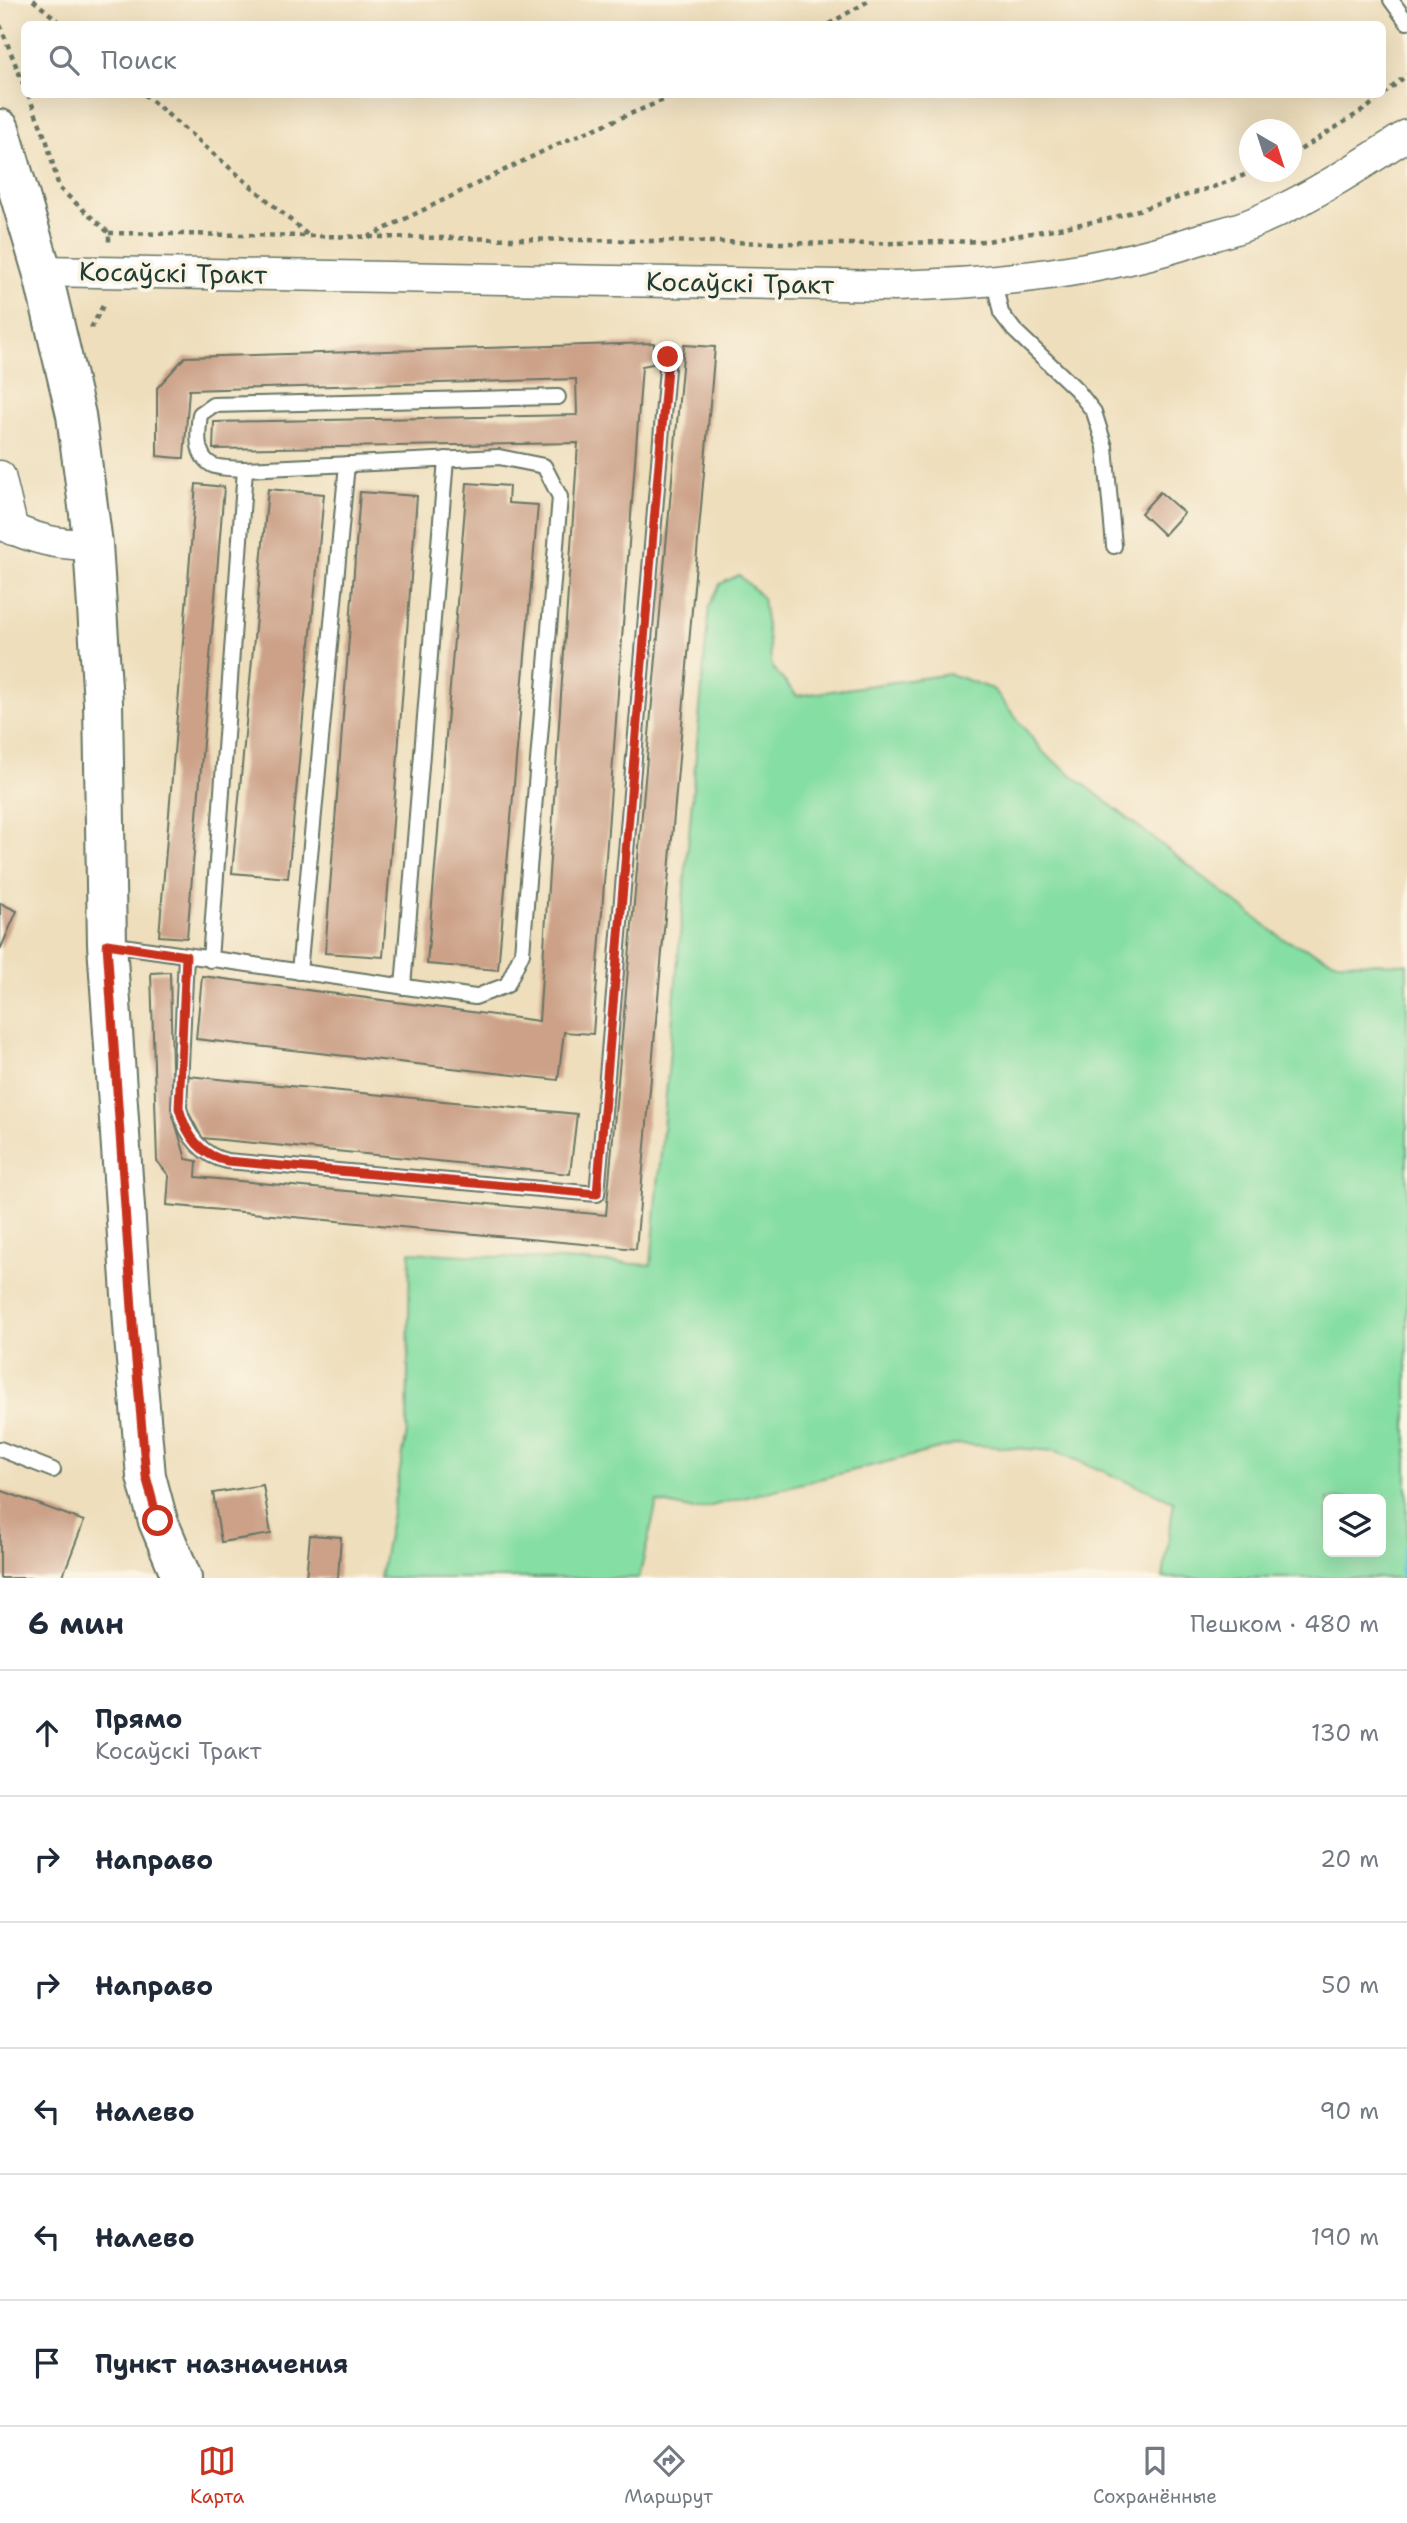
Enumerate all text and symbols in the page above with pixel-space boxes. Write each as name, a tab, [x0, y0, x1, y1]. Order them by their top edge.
search box	[21, 21, 1386, 98]
icon: search	[45, 41, 83, 79]
text: Поиск	[101, 42, 177, 77]
north arrow	[1239, 119, 1302, 182]
street label: Косаўскі Тракт	[79, 253, 268, 292]
street label: Косаўскі Тракт	[646, 263, 835, 302]
route end	[652, 341, 683, 372]
map controls	[1323, 1494, 1386, 1557]
button: layers	[1323, 1494, 1386, 1557]
route start	[142, 1505, 173, 1536]
text: 6 мин	[28, 1603, 124, 1644]
text: Пешком · 480 m	[1190, 1609, 1379, 1639]
text: Прямо	[95, 1701, 183, 1736]
icon: ahead	[28, 1714, 66, 1752]
text: 130 m	[1311, 1718, 1379, 1748]
text: Косаўскі Тракт	[95, 1736, 261, 1766]
icon: right	[28, 1840, 66, 1878]
text: Направо	[95, 1842, 213, 1877]
text: 20 m	[1320, 1844, 1379, 1874]
icon: right	[28, 1966, 66, 2004]
text: Направо	[95, 1968, 213, 2003]
text: 50 m	[1321, 1970, 1379, 2000]
icon: left	[28, 2092, 66, 2130]
text: Налево	[95, 2094, 195, 2129]
text: 90 m	[1319, 2096, 1379, 2126]
icon: left	[28, 2218, 66, 2256]
text: Налево	[95, 2220, 195, 2255]
text: 190 m	[1311, 2222, 1379, 2252]
icon: arrive	[28, 2344, 66, 2382]
text: Пункт назначения	[95, 2346, 348, 2381]
tab: Карта	[190, 2442, 244, 2509]
tab: Маршрут	[624, 2442, 713, 2509]
tab: Сохранённые	[1093, 2442, 1217, 2509]

